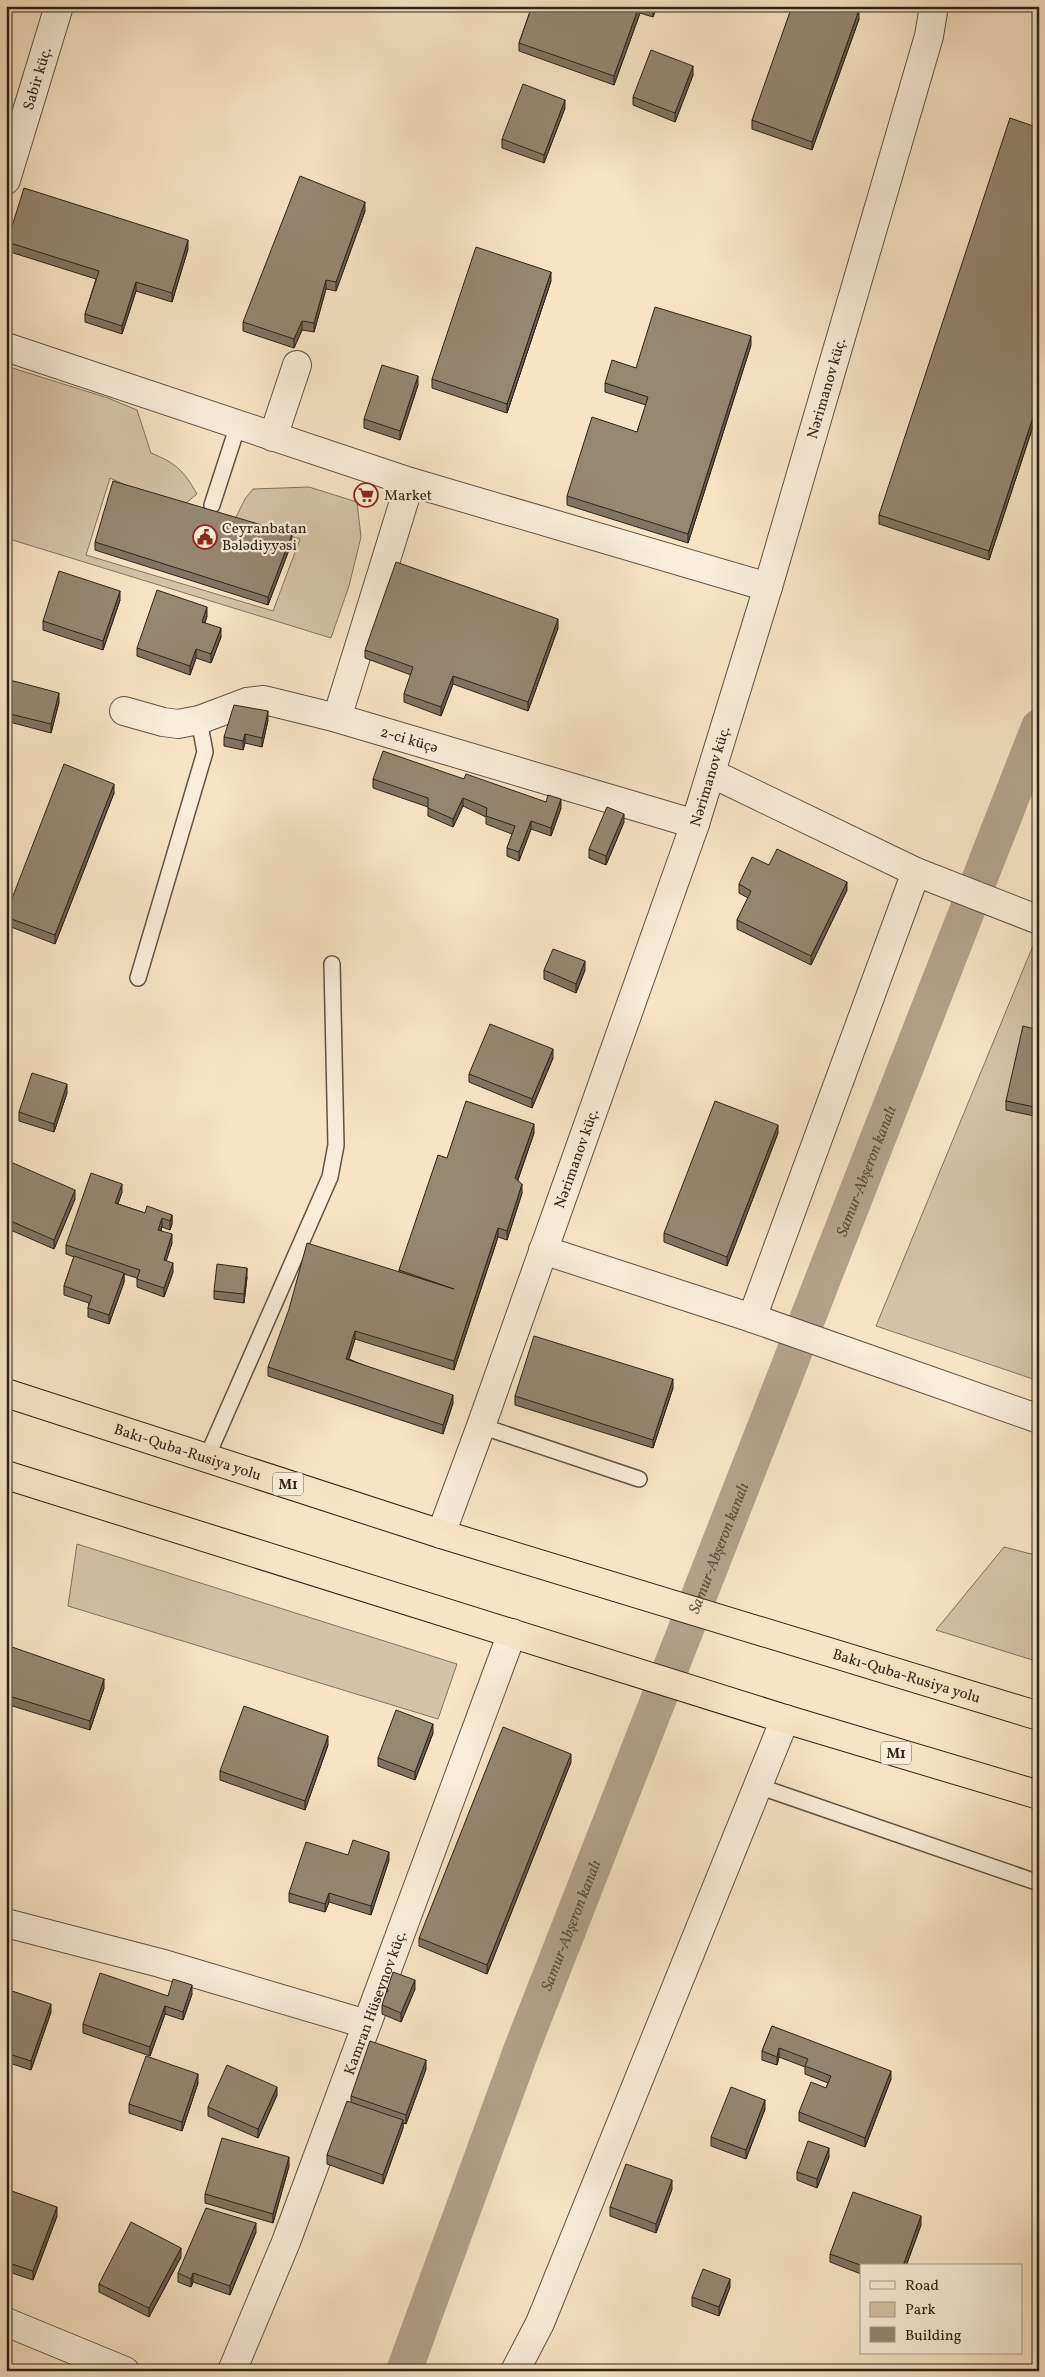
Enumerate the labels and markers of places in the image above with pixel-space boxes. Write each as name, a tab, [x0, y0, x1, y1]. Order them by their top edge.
supermarket icon: Market	[353, 482, 379, 508]
place label: Market	[384, 486, 432, 507]
place label: Ceyranbatan Bələdiyyəsi	[222, 519, 307, 557]
public building icon: Ceyranbatan Bələdiyyəsi	[192, 524, 218, 550]

